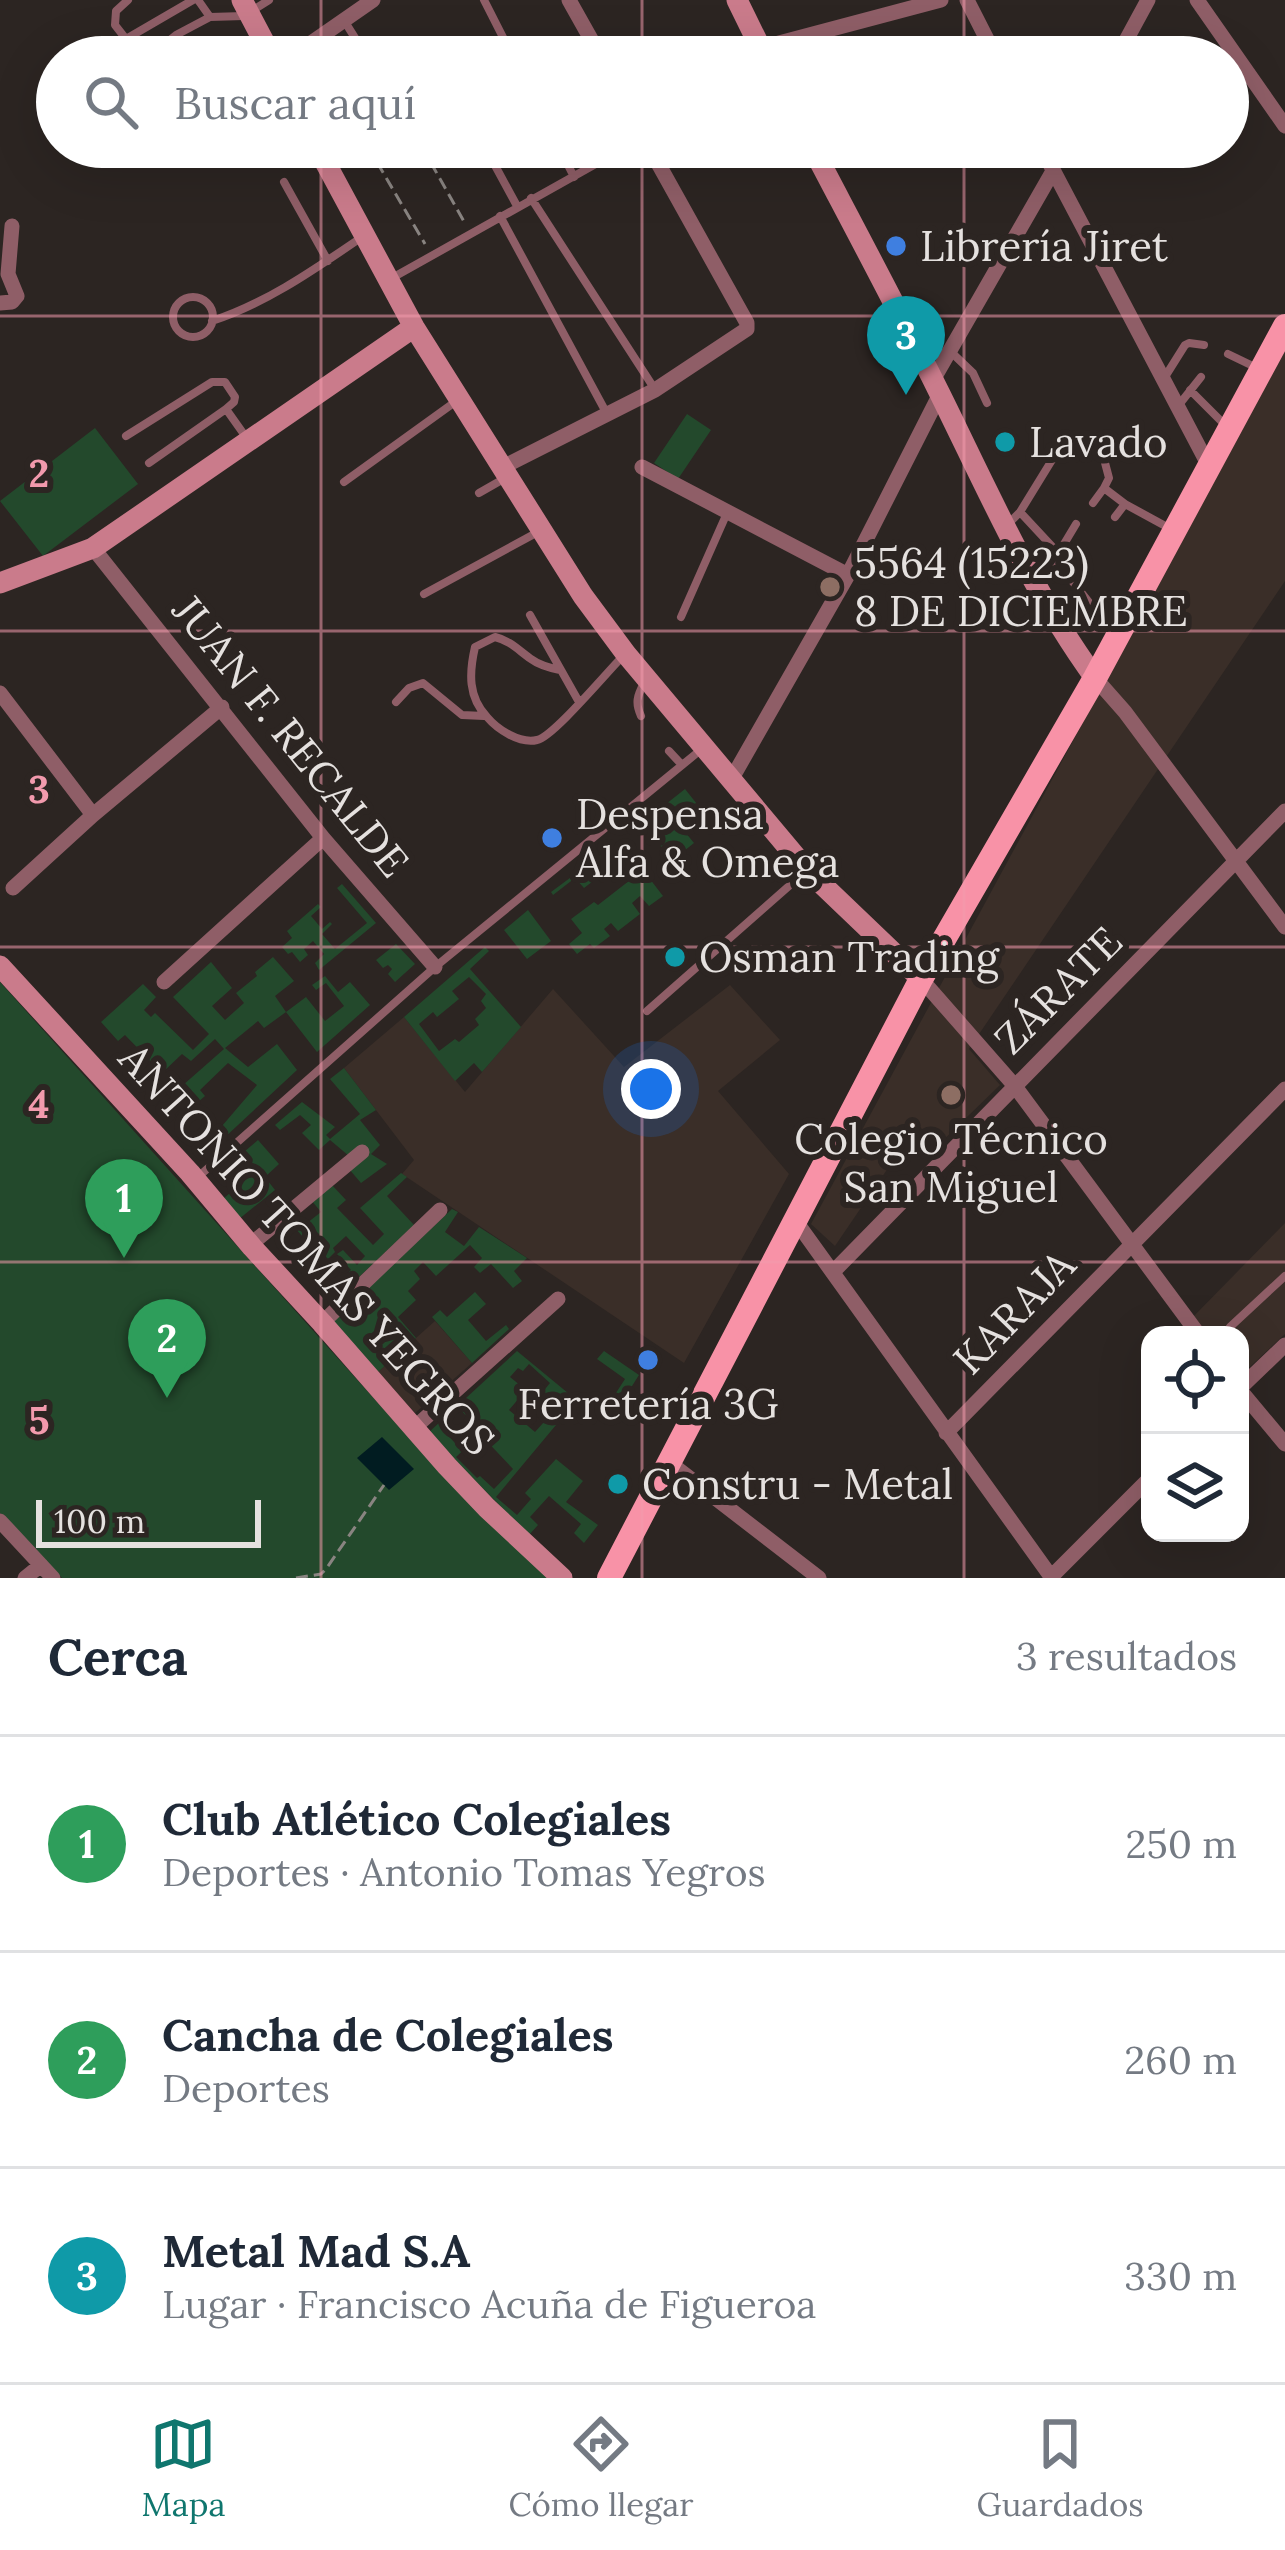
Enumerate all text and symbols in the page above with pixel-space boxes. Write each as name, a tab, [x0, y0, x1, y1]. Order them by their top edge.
search box	[36, 36, 1249, 168]
icon: search	[78, 69, 144, 135]
text: Buscar aquí	[174, 74, 416, 131]
place label: Librería Jiret	[920, 219, 1169, 273]
marker: Librería Jiret	[883, 233, 909, 259]
pin: 3	[867, 296, 945, 395]
place label: Lavado	[1029, 415, 1168, 469]
marker: Lavado	[992, 429, 1018, 455]
text: 2	[29, 448, 49, 498]
place label: 5564 (15223) 8 DE DICIEMBRE	[854, 536, 1188, 638]
marker: 5564 (15223) 8 DE DICIEMBRE	[817, 574, 843, 600]
street label: JUAN F. RECALDE	[160, 584, 421, 888]
text: 3	[28, 764, 50, 814]
place label: Despensa Alfa & Omega	[575, 787, 839, 889]
marker: Despensa Alfa & Omega	[539, 825, 565, 851]
street label: ZÁRATE	[983, 915, 1133, 1065]
place label: Osman Trading	[699, 930, 1000, 984]
marker: Osman Trading	[662, 944, 688, 970]
street label: ANTONIO TOMAS YEGROS	[107, 1031, 506, 1466]
your location	[621, 1059, 681, 1119]
text: 4	[28, 1079, 50, 1129]
marker: Colegio Técnico San Miguel	[938, 1082, 964, 1108]
place label: Colegio Técnico San Miguel	[794, 1112, 1108, 1214]
pin: 1	[85, 1159, 163, 1258]
street label: KARAJA	[942, 1238, 1087, 1386]
pin: 2	[128, 1299, 206, 1398]
map controls	[1141, 1326, 1249, 1542]
button: locate	[1141, 1326, 1249, 1434]
marker: Ferretería 3G	[635, 1347, 661, 1373]
place label: Ferretería 3G	[518, 1377, 778, 1431]
text: 5	[28, 1395, 50, 1445]
button: layers	[1141, 1434, 1249, 1542]
place label: Constru - Metal	[642, 1457, 953, 1511]
marker: Constru - Metal	[605, 1471, 631, 1497]
scale bar	[36, 1494, 261, 1547]
text: 100 m	[54, 1500, 145, 1542]
text: Cerca	[48, 1624, 188, 1689]
text: 3 resultados	[1016, 1631, 1237, 1681]
text: Club Atlético Colegiales	[162, 1790, 671, 1847]
text: 1	[79, 1819, 95, 1869]
text: 250 m	[1125, 1819, 1237, 1869]
text: Deportes · Antonio Tomas Yegros	[162, 1847, 766, 1897]
text: Cancha de Colegiales	[162, 2006, 614, 2063]
text: 2	[77, 2035, 97, 2085]
text: 260 m	[1124, 2035, 1237, 2085]
text: Deportes	[162, 2063, 330, 2113]
text: Metal Mad S.A	[162, 2222, 470, 2279]
text: 3	[76, 2251, 98, 2301]
text: 330 m	[1124, 2251, 1237, 2301]
text: Lugar · Francisco Acuña de Figueroa	[162, 2279, 816, 2329]
tab: Mapa	[141, 2411, 226, 2525]
tab: Cómo llegar	[508, 2411, 694, 2525]
tab: Guardados	[977, 2411, 1144, 2525]

